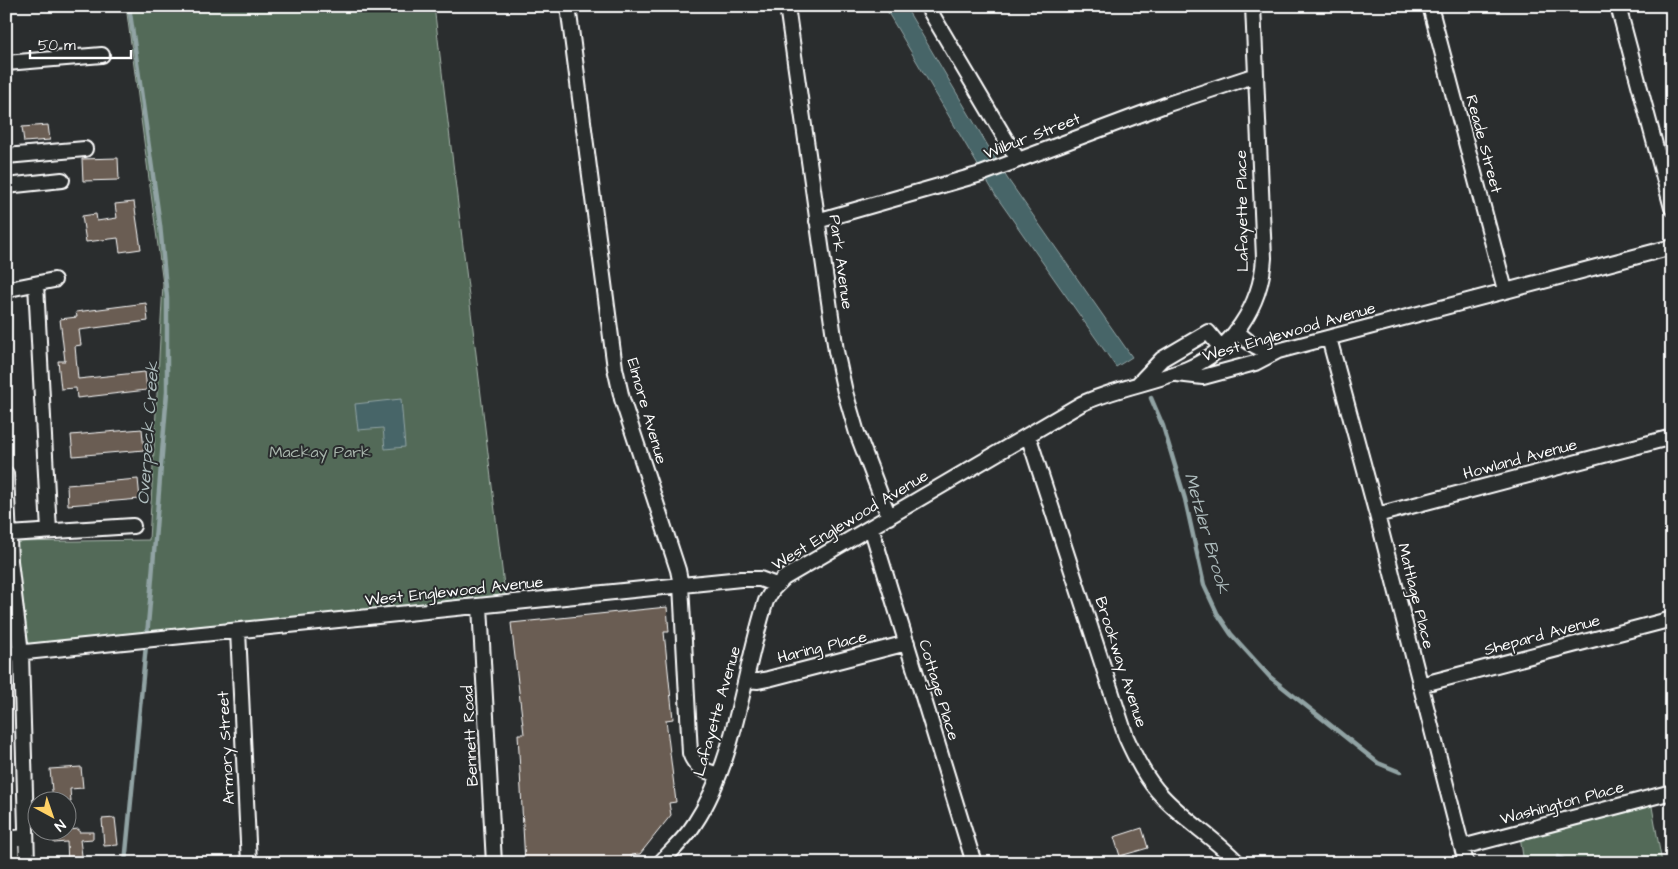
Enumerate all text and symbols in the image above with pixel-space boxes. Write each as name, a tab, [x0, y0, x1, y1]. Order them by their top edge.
scale bar	[30, 28, 131, 60]
text: 50 m	[38, 35, 76, 56]
street label: Reade Street	[1460, 92, 1508, 196]
street label: Wilbur Street	[981, 107, 1084, 164]
street label: Lafayette Place	[1230, 149, 1255, 272]
street label: Park Avenue	[823, 213, 859, 311]
street label: West Englewood Avenue	[1200, 297, 1379, 368]
street label: Elmore Avenue	[621, 355, 673, 467]
water label: Overpeck Creek	[131, 360, 166, 506]
street label: Howland Avenue	[1461, 433, 1580, 485]
park label: Mackay Park	[269, 441, 371, 464]
street label: West Englewood Avenue	[768, 464, 933, 576]
water label: Metzler Brook	[1178, 470, 1236, 597]
street label: Mattlage Place	[1391, 541, 1440, 652]
street label: West Englewood Avenue	[364, 571, 545, 612]
street label: Brookway Avenue	[1089, 594, 1153, 731]
street label: Shepard Avenue	[1482, 609, 1603, 661]
street label: Haring Place	[775, 625, 870, 670]
street label: Cottage Place	[912, 637, 965, 744]
street label: Lafayette Avenue	[688, 643, 747, 779]
street label: Bennett Road	[456, 685, 484, 787]
street label: Armory Street	[212, 690, 241, 805]
street label: Washington Place	[1498, 776, 1627, 831]
north arrow	[28, 792, 78, 842]
text: N	[50, 815, 70, 836]

